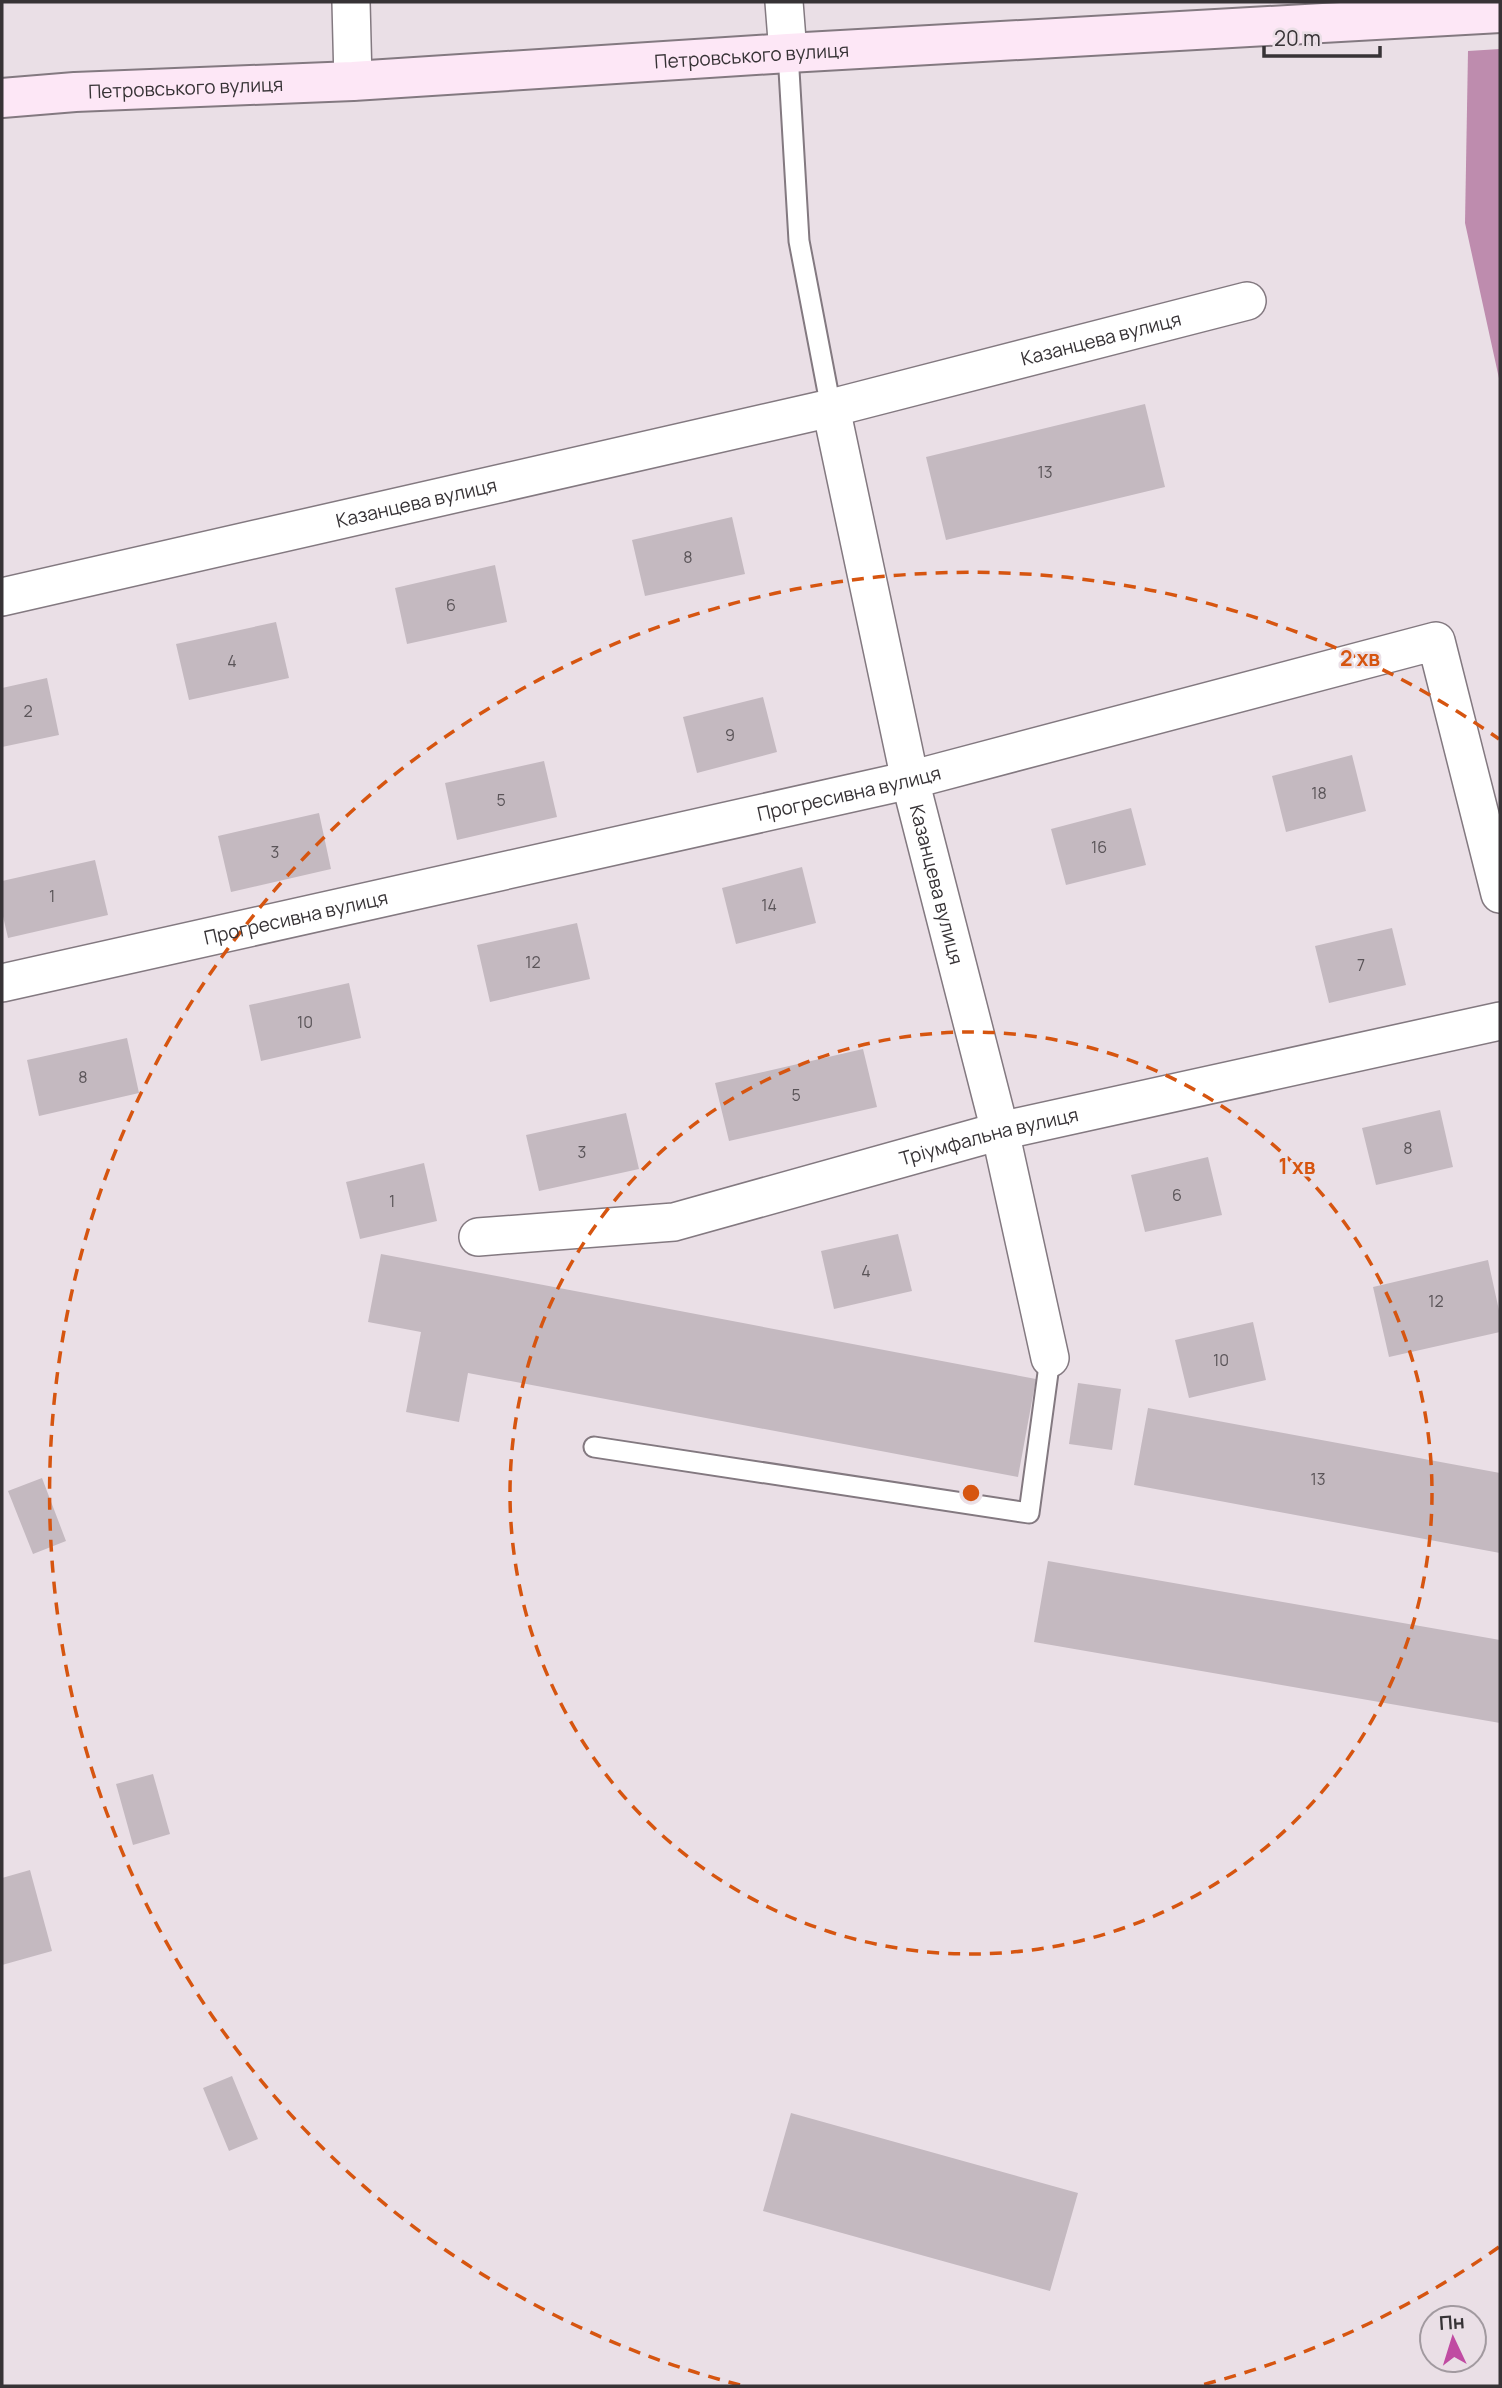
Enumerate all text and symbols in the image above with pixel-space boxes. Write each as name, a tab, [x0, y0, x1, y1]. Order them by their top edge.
scale bar	[1264, 14, 1380, 58]
text: 20 m	[1274, 24, 1321, 52]
street label: Петровського вулиця	[653, 37, 850, 75]
street label: Петровського вулиця	[88, 71, 284, 104]
street label: Казанцева вулиця	[1018, 305, 1184, 372]
house number: 13	[1037, 461, 1053, 483]
street label: Казанцева вулиця	[333, 472, 499, 533]
house number: 8	[683, 546, 693, 568]
house number: 6	[446, 594, 456, 616]
text: 2 хв	[1340, 644, 1380, 672]
house number: 4	[227, 650, 237, 672]
house number: 2	[23, 700, 33, 722]
house number: 9	[725, 724, 735, 746]
street label: Прогресивна вулиця	[755, 759, 944, 827]
house number: 18	[1311, 782, 1327, 804]
house number: 5	[496, 789, 506, 811]
street label: Казанцева вулиця	[904, 801, 970, 967]
house number: 16	[1091, 836, 1107, 858]
house number: 3	[271, 841, 279, 863]
street label: Прогресивна вулиця	[201, 884, 390, 951]
house number: 1	[49, 885, 55, 907]
house number: 14	[761, 894, 777, 916]
house number: 12	[525, 951, 541, 973]
house number: 7	[1357, 954, 1365, 976]
house number: 10	[297, 1011, 313, 1033]
house number: 8	[78, 1066, 88, 1088]
house number: 5	[791, 1084, 801, 1106]
street label: Тріумфальна вулиця	[896, 1101, 1081, 1171]
house number: 8	[1403, 1137, 1413, 1159]
house number: 3	[578, 1141, 586, 1163]
text: 1 хв	[1279, 1152, 1316, 1180]
house number: 6	[1172, 1184, 1182, 1206]
house number: 1	[389, 1190, 395, 1212]
house number: 4	[861, 1260, 871, 1282]
house number: 12	[1428, 1290, 1444, 1312]
house number: 10	[1213, 1349, 1229, 1371]
house number: 13	[1310, 1468, 1326, 1490]
centre of rings	[959, 1481, 983, 1505]
north arrow	[1418, 2304, 1488, 2374]
text: Пн	[1438, 2308, 1465, 2336]

